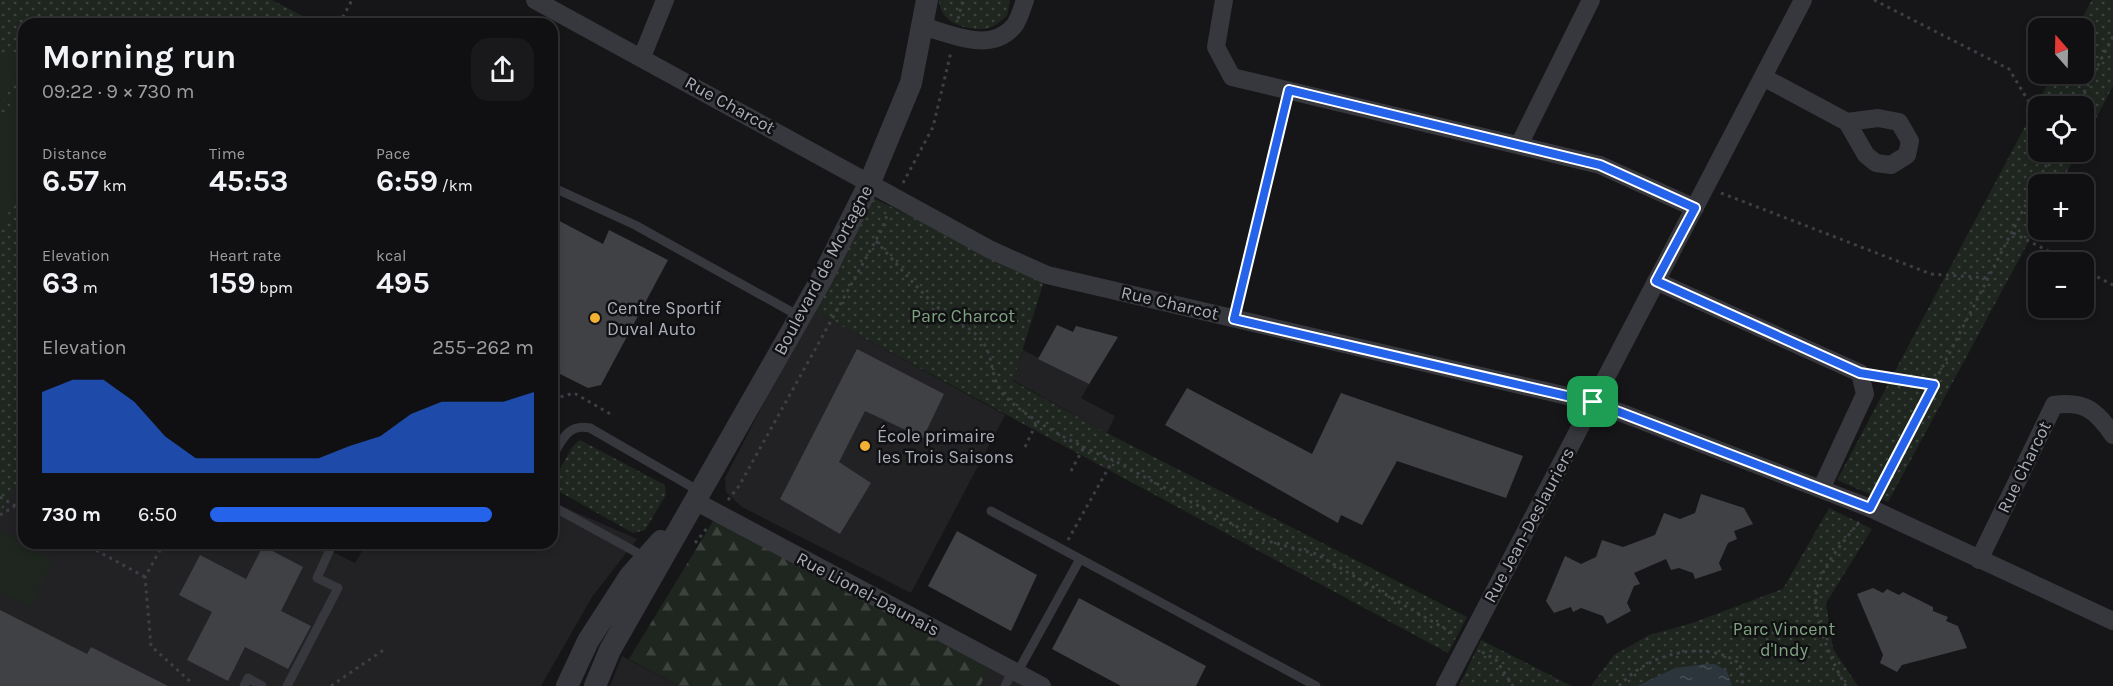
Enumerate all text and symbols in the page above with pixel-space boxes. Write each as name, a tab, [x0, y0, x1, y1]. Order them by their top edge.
north arrow	[2028, 18, 2094, 84]
map controls	[2028, 18, 2094, 318]
text: Morning run	[42, 38, 236, 76]
button: share	[471, 38, 534, 101]
street label: Rue Charcot	[681, 71, 779, 139]
text: 09:22 · 9 × 730 m	[42, 80, 194, 103]
button: locate	[2028, 96, 2094, 162]
text: Distance	[42, 144, 107, 163]
text: Time	[209, 144, 245, 163]
text: Pace	[376, 144, 410, 163]
text: 6.57	[42, 163, 99, 199]
text: 45:53	[209, 163, 289, 199]
text: 6:59	[376, 163, 438, 199]
button: +	[2028, 174, 2094, 240]
text: km	[99, 176, 127, 195]
text: /km	[438, 176, 473, 195]
street label: Boulevard de Mortagne	[769, 181, 877, 359]
text: Elevation	[42, 246, 110, 265]
text: Heart rate	[209, 246, 281, 265]
text: kcal	[376, 246, 407, 265]
button: −	[2028, 252, 2094, 318]
text: 63	[42, 265, 79, 301]
text: 159	[209, 265, 255, 301]
text: 495	[376, 265, 430, 301]
text: m	[79, 278, 98, 297]
text: bpm	[255, 278, 293, 297]
street label: Rue Charcot	[1119, 281, 1221, 325]
place label: Centre Sportif Duval Auto	[607, 297, 722, 340]
park label: Parc Charcot	[911, 305, 1015, 327]
marker: Centre Sportif Duval Auto	[588, 311, 602, 325]
text: Elevation	[42, 336, 127, 359]
text: 255–262 m	[432, 336, 534, 359]
pin	[1567, 376, 1618, 427]
icon: arrive	[1576, 385, 1609, 418]
street label: Rue Charcot	[1992, 417, 2056, 517]
place label: École primaire les Trois Saisons	[877, 424, 1014, 468]
marker: École primaire les Trois Saisons	[858, 439, 872, 453]
street label: Rue Jean-Deslauriers	[1479, 444, 1579, 606]
text: 730 m	[42, 503, 101, 526]
text: 6:50	[138, 503, 177, 526]
street label: Rue Lionel-Daunais	[793, 547, 943, 641]
park label: Parc Vincent d'Indy	[1733, 618, 1835, 661]

